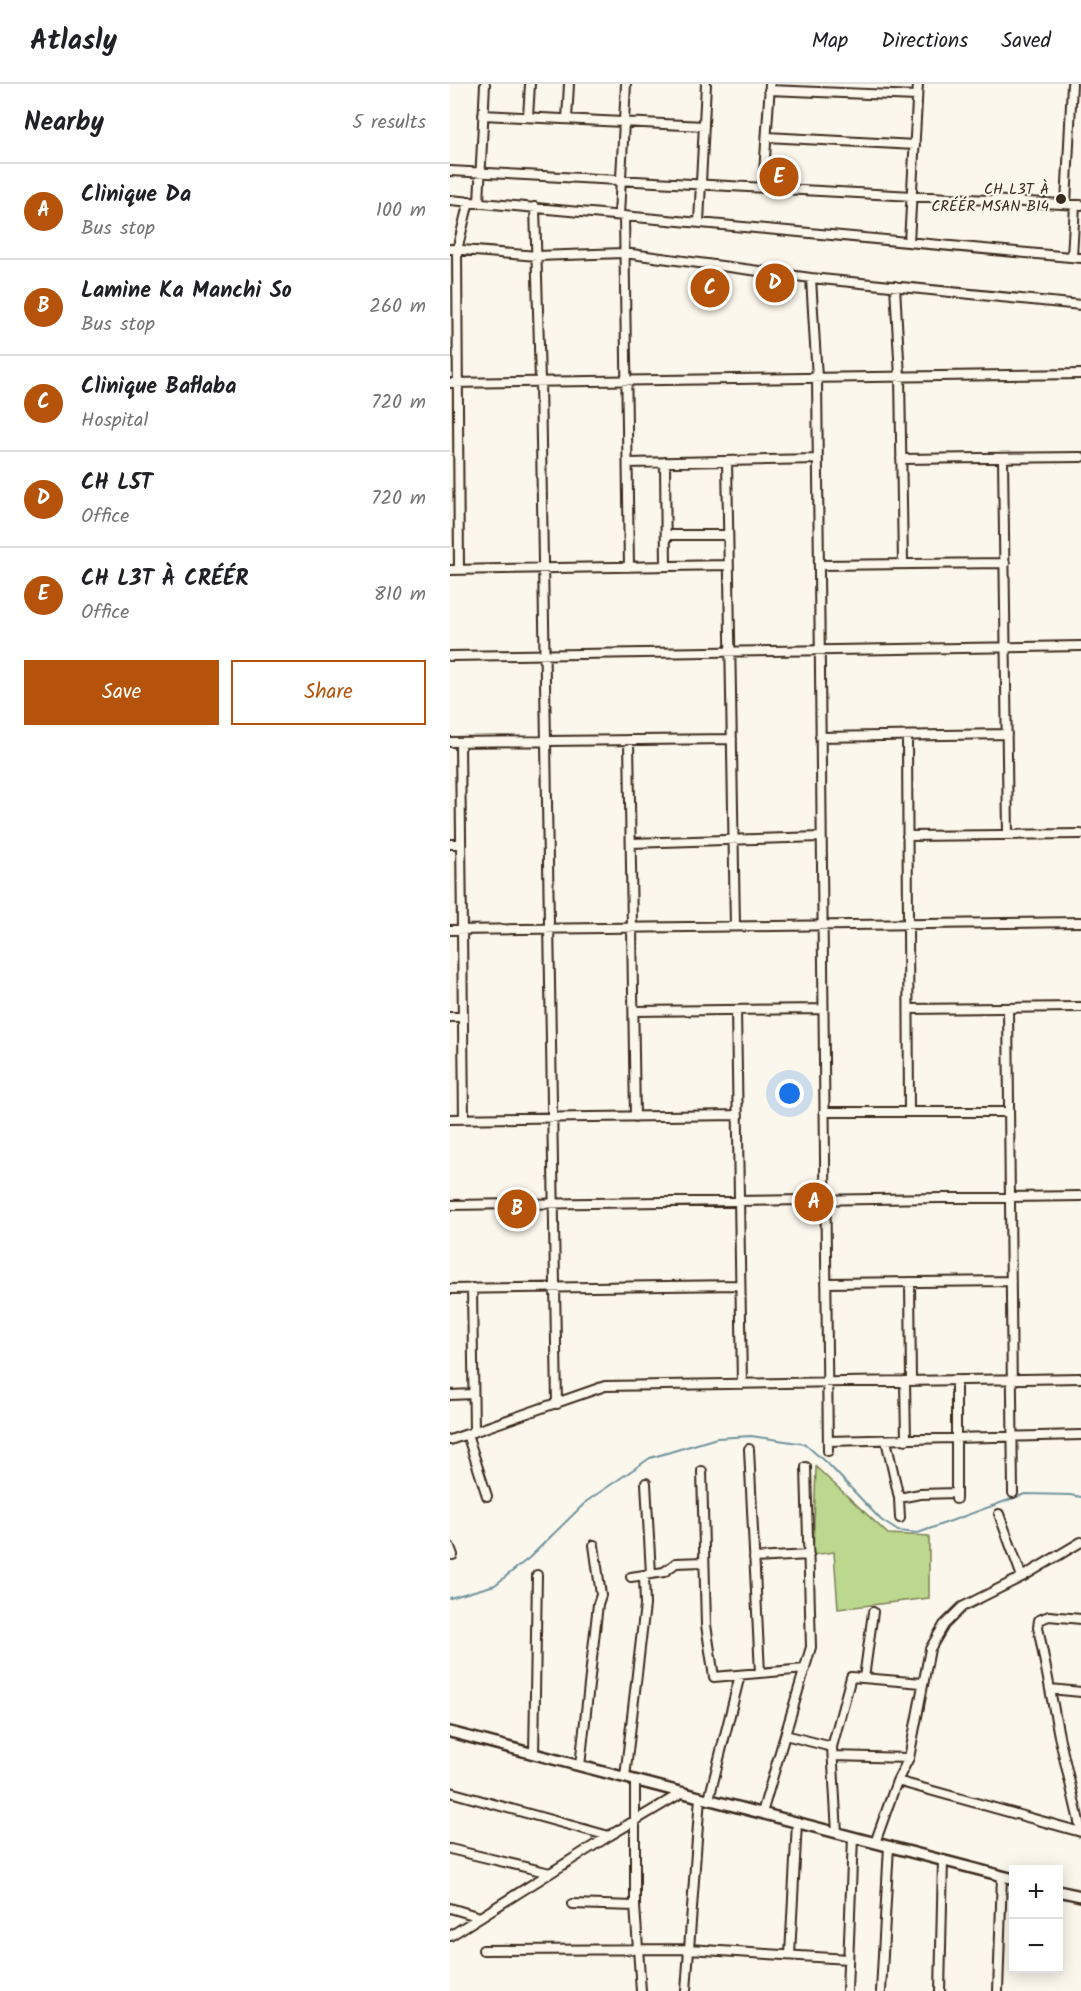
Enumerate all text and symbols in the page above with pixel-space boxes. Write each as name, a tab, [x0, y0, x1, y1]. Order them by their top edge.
text: Atlasly	[30, 19, 117, 64]
text: Map	[812, 25, 848, 58]
text: Directions	[881, 25, 968, 58]
text: Saved	[1001, 25, 1051, 58]
text: Nearby	[24, 102, 104, 144]
text: 5 results	[352, 107, 426, 139]
pin: E	[760, 154, 798, 200]
text: Clinique Da	[81, 178, 191, 213]
place label: CH L3T À CRÉÉR MSAN B14	[931, 178, 1049, 219]
marker: CH L3T À CRÉÉR MSAN B14	[1054, 192, 1068, 206]
text: A	[37, 195, 50, 227]
text: 100 m	[376, 195, 426, 227]
text: Bus stop	[81, 213, 155, 245]
pin: D	[756, 260, 794, 306]
pin: C	[690, 266, 730, 310]
text: Lamine Ka Manchi So	[81, 274, 292, 309]
text: B	[37, 291, 50, 323]
text: 260 m	[369, 291, 426, 323]
text: Bus stop	[81, 309, 155, 341]
text: Clinique Baflaba	[81, 370, 237, 405]
text: C	[37, 387, 50, 419]
text: 720 m	[371, 387, 426, 419]
text: Hospital	[81, 405, 148, 437]
text: CH L5T	[81, 466, 152, 501]
text: D	[37, 483, 50, 515]
text: 720 m	[371, 483, 426, 515]
text: Office	[81, 501, 129, 533]
text: CH L3T À CRÉÉR	[81, 562, 248, 597]
text: E	[38, 579, 49, 611]
text: 810 m	[374, 579, 426, 611]
text: Office	[81, 597, 129, 629]
button: Save	[24, 660, 219, 725]
button: Share	[231, 660, 426, 725]
your location	[775, 1079, 804, 1108]
pin: A	[794, 1180, 834, 1224]
pin: B	[498, 1186, 536, 1232]
map controls	[1009, 1865, 1063, 1973]
button: +	[1009, 1865, 1063, 1919]
button: −	[1009, 1919, 1063, 1973]

